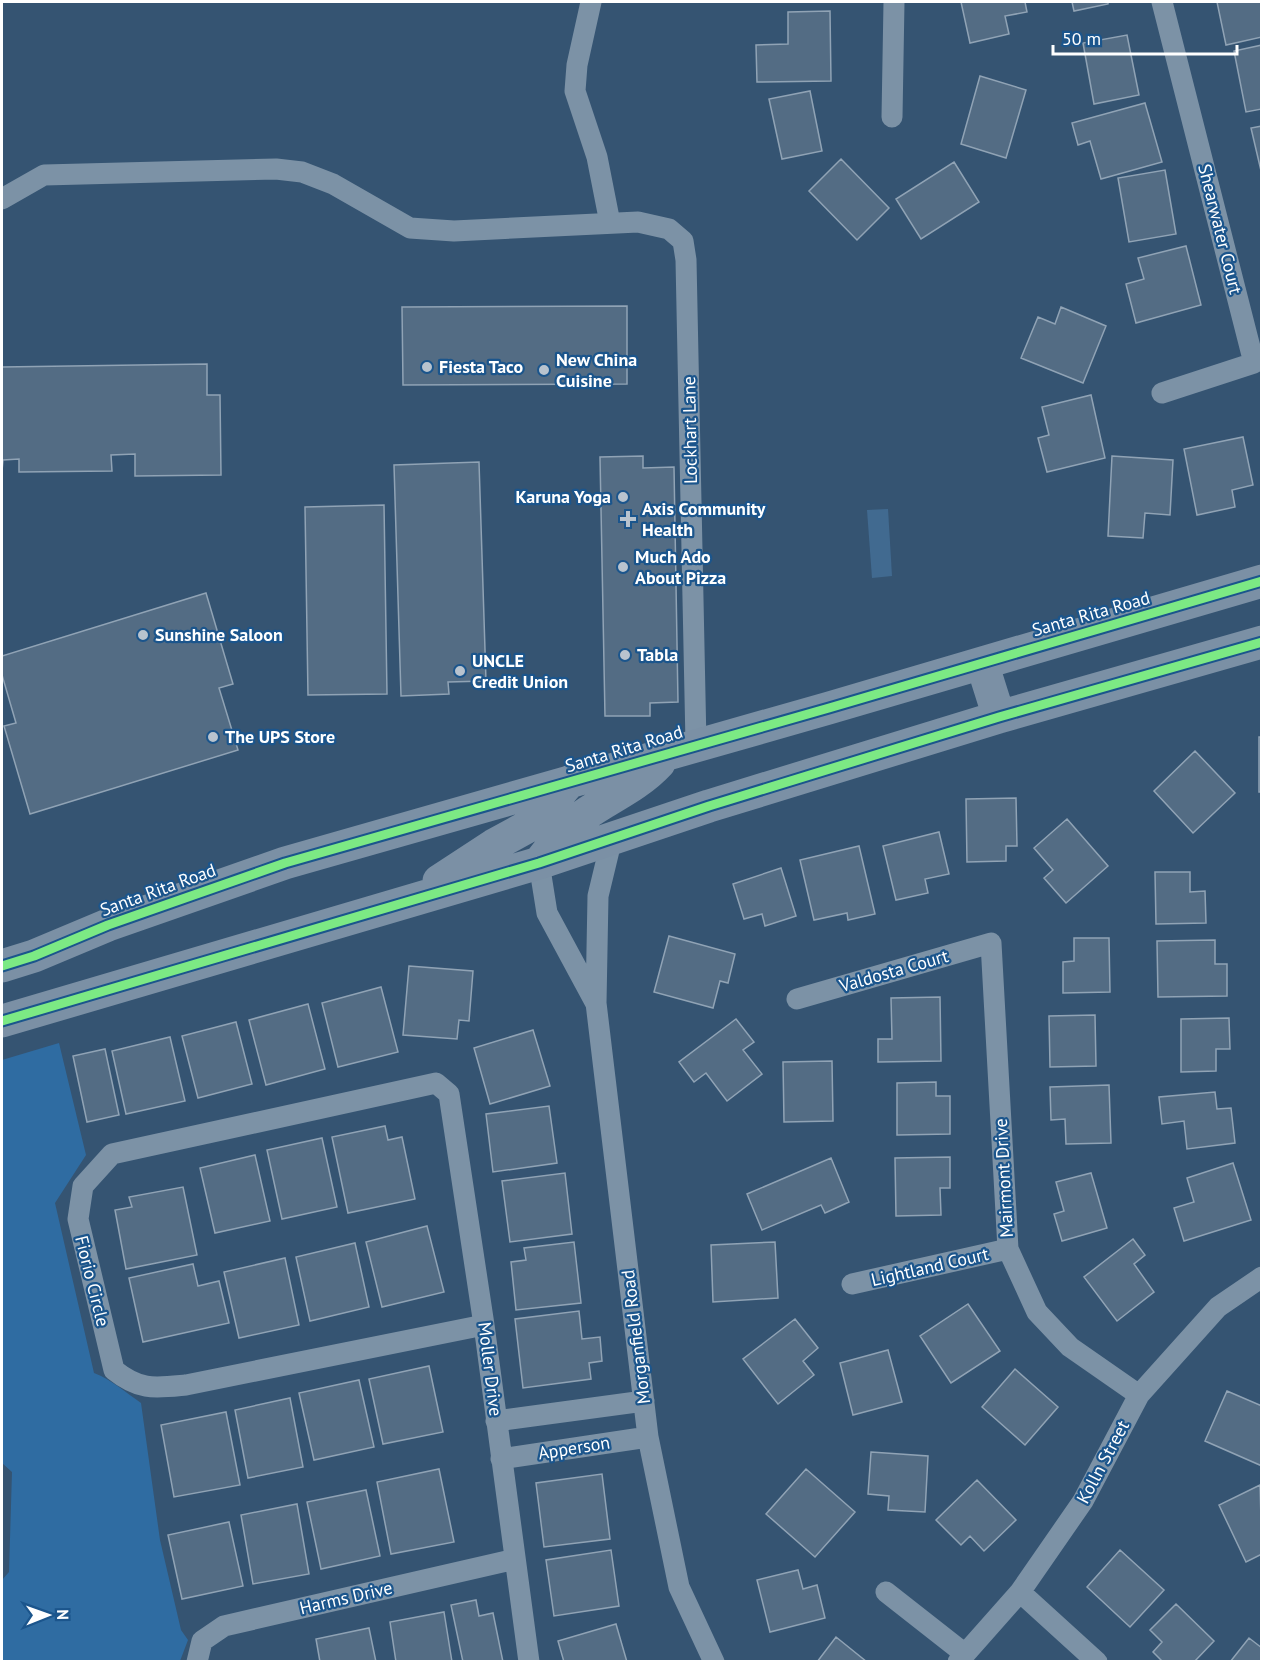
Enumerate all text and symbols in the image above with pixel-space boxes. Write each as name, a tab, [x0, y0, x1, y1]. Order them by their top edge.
scale bar	[1053, 18, 1238, 56]
text: 50 m	[1062, 27, 1101, 50]
street label: Shearwater Court	[1193, 161, 1248, 296]
place label: New China Cuisine	[556, 348, 637, 392]
place label: Fiesta Taco	[439, 355, 524, 378]
marker: Fiesta Taco	[420, 360, 434, 374]
marker: New China Cuisine	[537, 363, 551, 377]
street label: Lockhart Lane	[677, 376, 702, 484]
place label: Karuna Yoga	[516, 485, 611, 508]
marker: Karuna Yoga	[616, 490, 630, 504]
place label: Axis Community Health	[642, 497, 766, 541]
marker: Axis Community Health	[619, 510, 637, 528]
place label: Much Ado About Pizza	[635, 545, 726, 589]
marker: Much Ado About Pizza	[616, 560, 630, 574]
street label: Santa Rita Road	[1029, 586, 1153, 641]
place label: Sunshine Saloon	[155, 623, 283, 646]
marker: Sunshine Saloon	[136, 628, 150, 642]
place label: Tabla	[637, 643, 678, 666]
marker: Tabla	[618, 648, 632, 662]
place label: UNCLE Credit Union	[472, 649, 568, 693]
marker: UNCLE Credit Union	[453, 664, 467, 678]
street label: Santa Rita Road	[562, 720, 685, 777]
place label: The UPS Store	[225, 725, 335, 748]
marker: The UPS Store	[206, 730, 220, 744]
street label: Santa Rita Road	[97, 858, 219, 921]
street label: Valdosta Court	[836, 944, 951, 997]
street label: Mairmont Drive	[989, 1118, 1018, 1238]
street label: Fiorio Circle	[70, 1233, 115, 1329]
street label: Lightland Court	[869, 1242, 991, 1291]
street label: Morganfield Road	[616, 1269, 655, 1406]
street label: Moller Drive	[473, 1320, 508, 1417]
street label: Kolln Street	[1071, 1416, 1134, 1507]
street label: Apperson	[536, 1430, 611, 1465]
street label: Harms Drive	[297, 1576, 395, 1619]
north arrow	[18, 1585, 78, 1645]
text: N	[53, 1609, 73, 1620]

